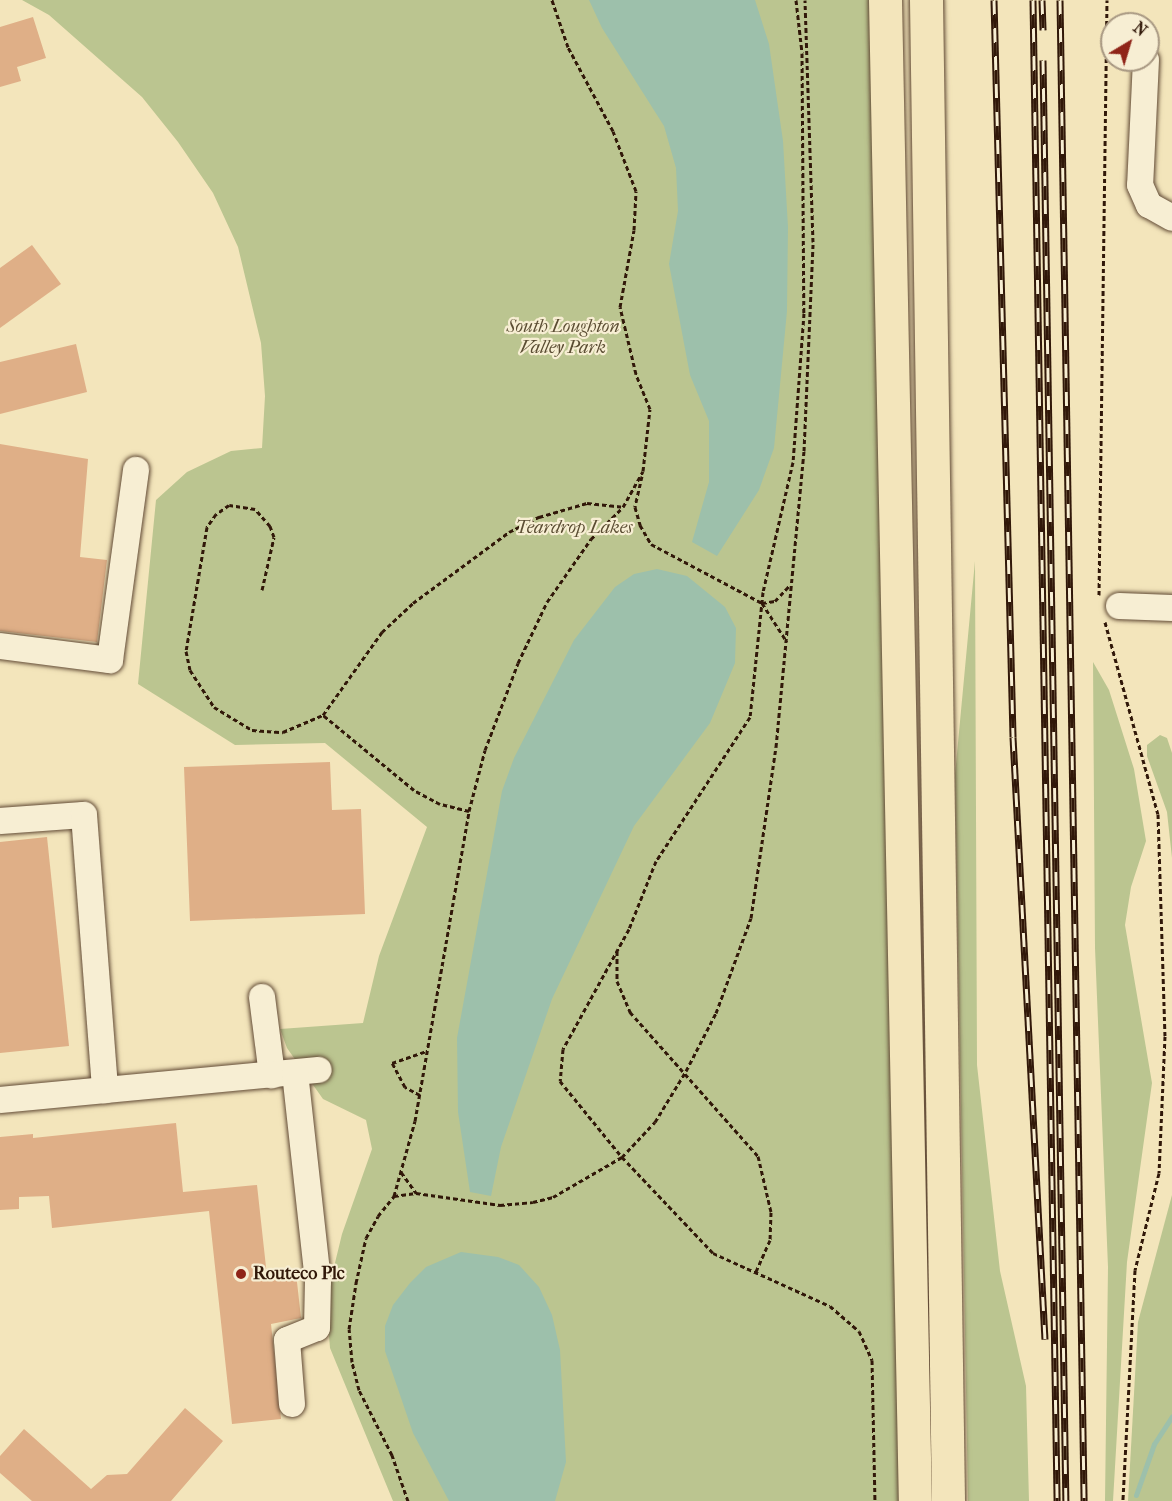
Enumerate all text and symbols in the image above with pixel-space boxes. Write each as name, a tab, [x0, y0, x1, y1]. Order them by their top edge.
north arrow	[1100, 12, 1160, 72]
text: N	[1130, 18, 1151, 40]
park label: South Loughton Valley Park	[506, 317, 620, 360]
park label: Teardrop Lakes	[516, 517, 632, 539]
place label: Routeco Plc	[253, 1263, 345, 1285]
marker: Routeco Plc	[234, 1267, 248, 1281]

